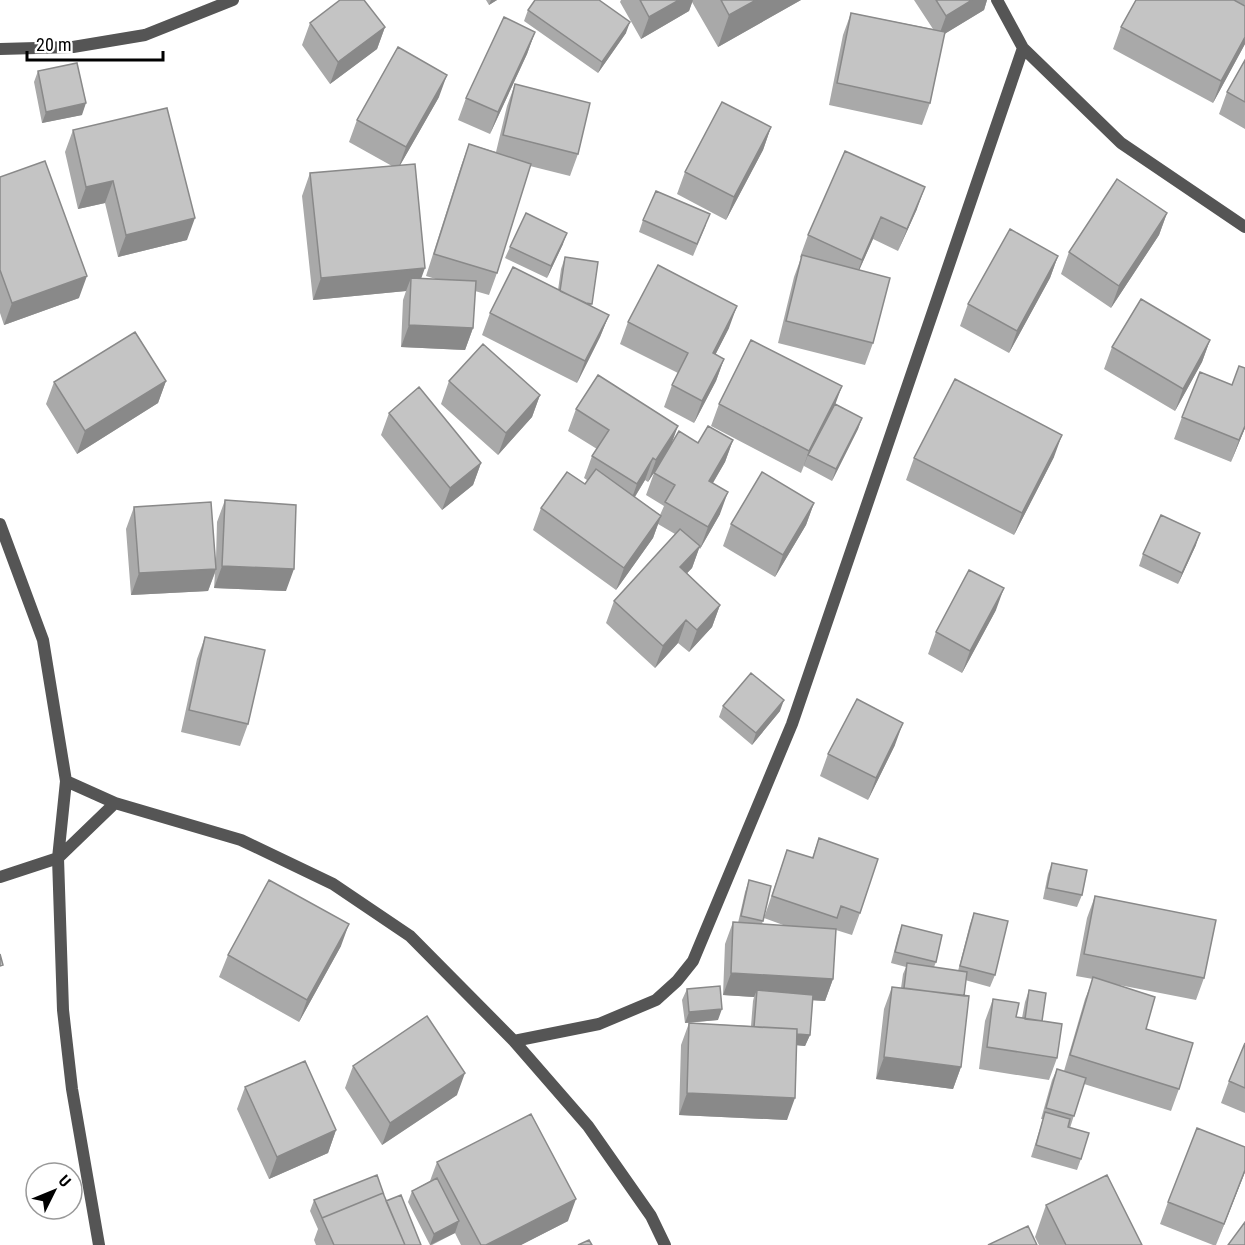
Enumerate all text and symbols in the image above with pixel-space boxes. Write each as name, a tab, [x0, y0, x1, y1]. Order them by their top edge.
scale bar	[27, 24, 164, 62]
text: 20 m	[36, 34, 71, 55]
north arrow	[24, 1161, 84, 1221]
text: U	[55, 1171, 75, 1191]

